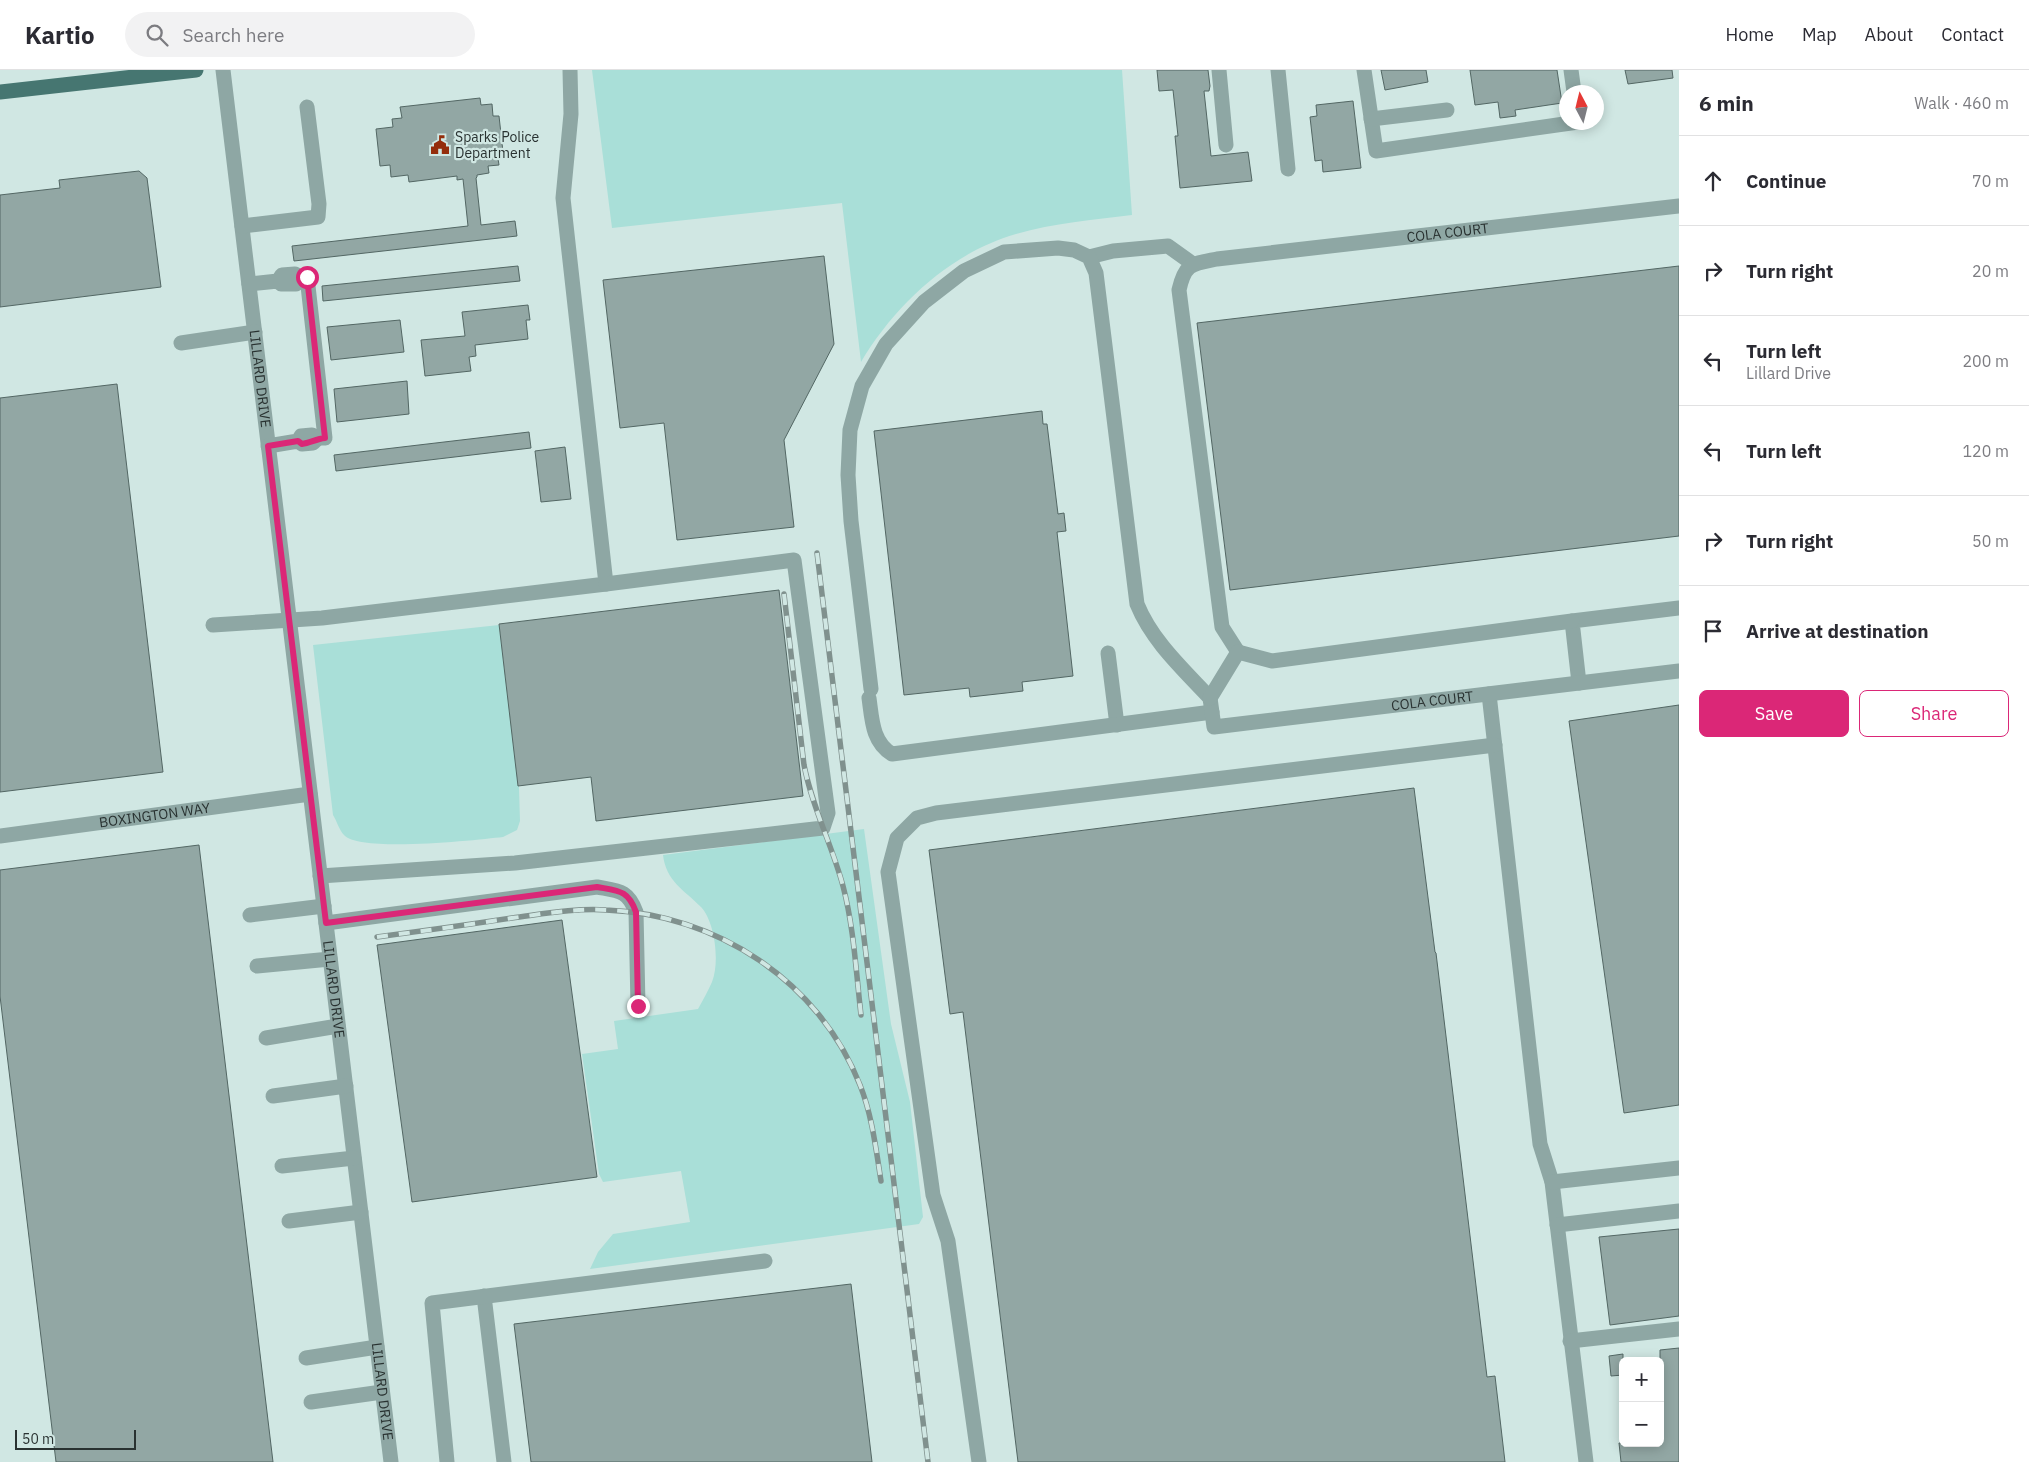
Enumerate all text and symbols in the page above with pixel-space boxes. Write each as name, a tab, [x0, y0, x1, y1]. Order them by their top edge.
search box	[125, 12, 475, 57]
text: Kartio	[25, 19, 95, 51]
icon: search	[143, 21, 171, 49]
text: Search here	[183, 23, 284, 47]
text: Home	[1726, 23, 1774, 46]
text: Map	[1802, 23, 1837, 46]
text: About	[1865, 23, 1913, 46]
text: Contact	[1941, 23, 2004, 46]
north arrow	[1559, 85, 1604, 130]
text: 6 min	[1699, 89, 1754, 117]
text: Walk · 460 m	[1914, 93, 2009, 113]
place label: Sparks Police Department	[455, 128, 540, 162]
public building icon: Sparks Police Department	[429, 134, 451, 156]
icon: ahead	[1699, 167, 1727, 195]
text: Continue	[1746, 169, 1826, 193]
text: 70 m	[1972, 171, 2009, 191]
street label: COLA COURT	[1406, 219, 1490, 246]
icon: right	[1699, 257, 1727, 285]
text: Turn right	[1746, 259, 1833, 283]
text: 20 m	[1972, 261, 2009, 281]
route start	[296, 266, 319, 289]
street label: LILLARD DRIVE	[245, 329, 275, 429]
text: Turn left	[1746, 339, 1822, 363]
icon: left	[1699, 347, 1727, 375]
text: 200 m	[1962, 351, 2009, 371]
text: Lillard Drive	[1746, 363, 1831, 383]
icon: left	[1699, 437, 1727, 465]
text: Turn left	[1746, 439, 1822, 463]
text: 120 m	[1962, 441, 2009, 461]
icon: right	[1699, 527, 1727, 555]
text: Turn right	[1746, 529, 1833, 553]
text: 50 m	[1972, 531, 2009, 551]
icon: arrive	[1699, 617, 1727, 645]
text: Arrive at destination	[1746, 619, 1929, 643]
street label: COLA COURT	[1390, 687, 1474, 715]
button: Save	[1699, 690, 1849, 737]
button: Share	[1859, 690, 2009, 737]
street label: BOXINGTON WAY	[98, 799, 212, 831]
street label: LILLARD DRIVE	[319, 939, 349, 1039]
route end	[627, 995, 650, 1018]
street label: LILLARD DRIVE	[368, 1342, 397, 1441]
map controls	[1619, 1357, 1664, 1447]
button: +	[1619, 1357, 1664, 1402]
button: −	[1619, 1402, 1664, 1447]
scale bar	[15, 1427, 136, 1450]
text: 50 m	[22, 1430, 54, 1448]

